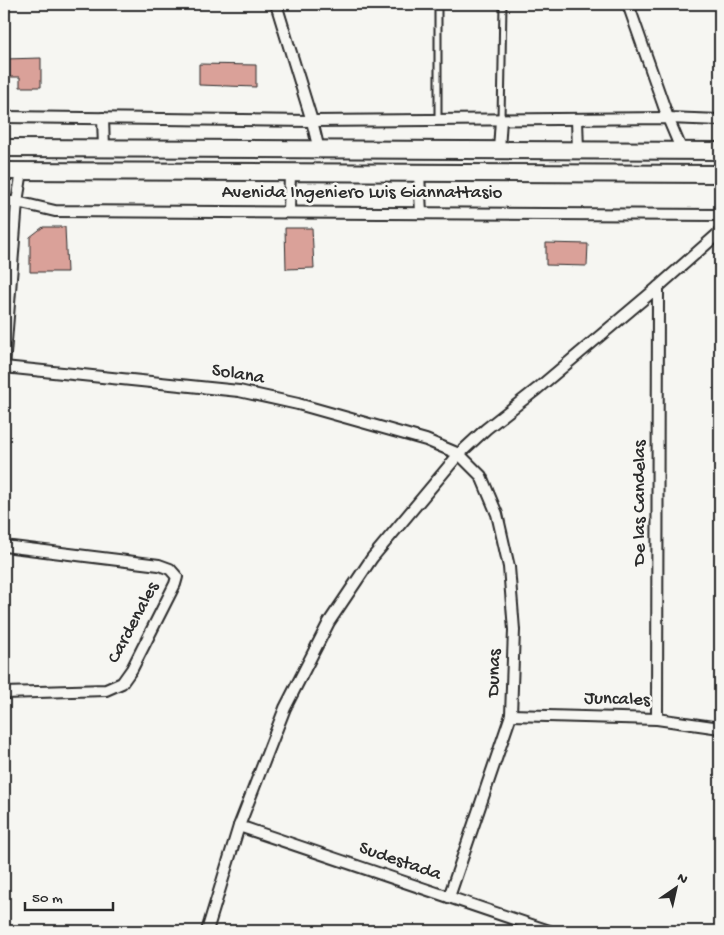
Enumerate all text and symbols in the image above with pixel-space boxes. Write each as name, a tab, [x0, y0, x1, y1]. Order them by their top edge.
street label: Avenida Ingeniero Luis Giannattasio	[222, 182, 503, 205]
street label: Solana	[210, 359, 267, 391]
street label: De las Candelas	[629, 439, 652, 568]
street label: Cardenales	[103, 577, 166, 668]
street label: Dunas	[483, 648, 507, 699]
street label: Juncales	[584, 687, 651, 713]
street label: Sudestada	[356, 837, 446, 887]
north arrow	[652, 862, 702, 912]
text: N	[673, 870, 690, 889]
scale bar	[25, 880, 112, 912]
text: 50 m	[32, 890, 63, 908]

